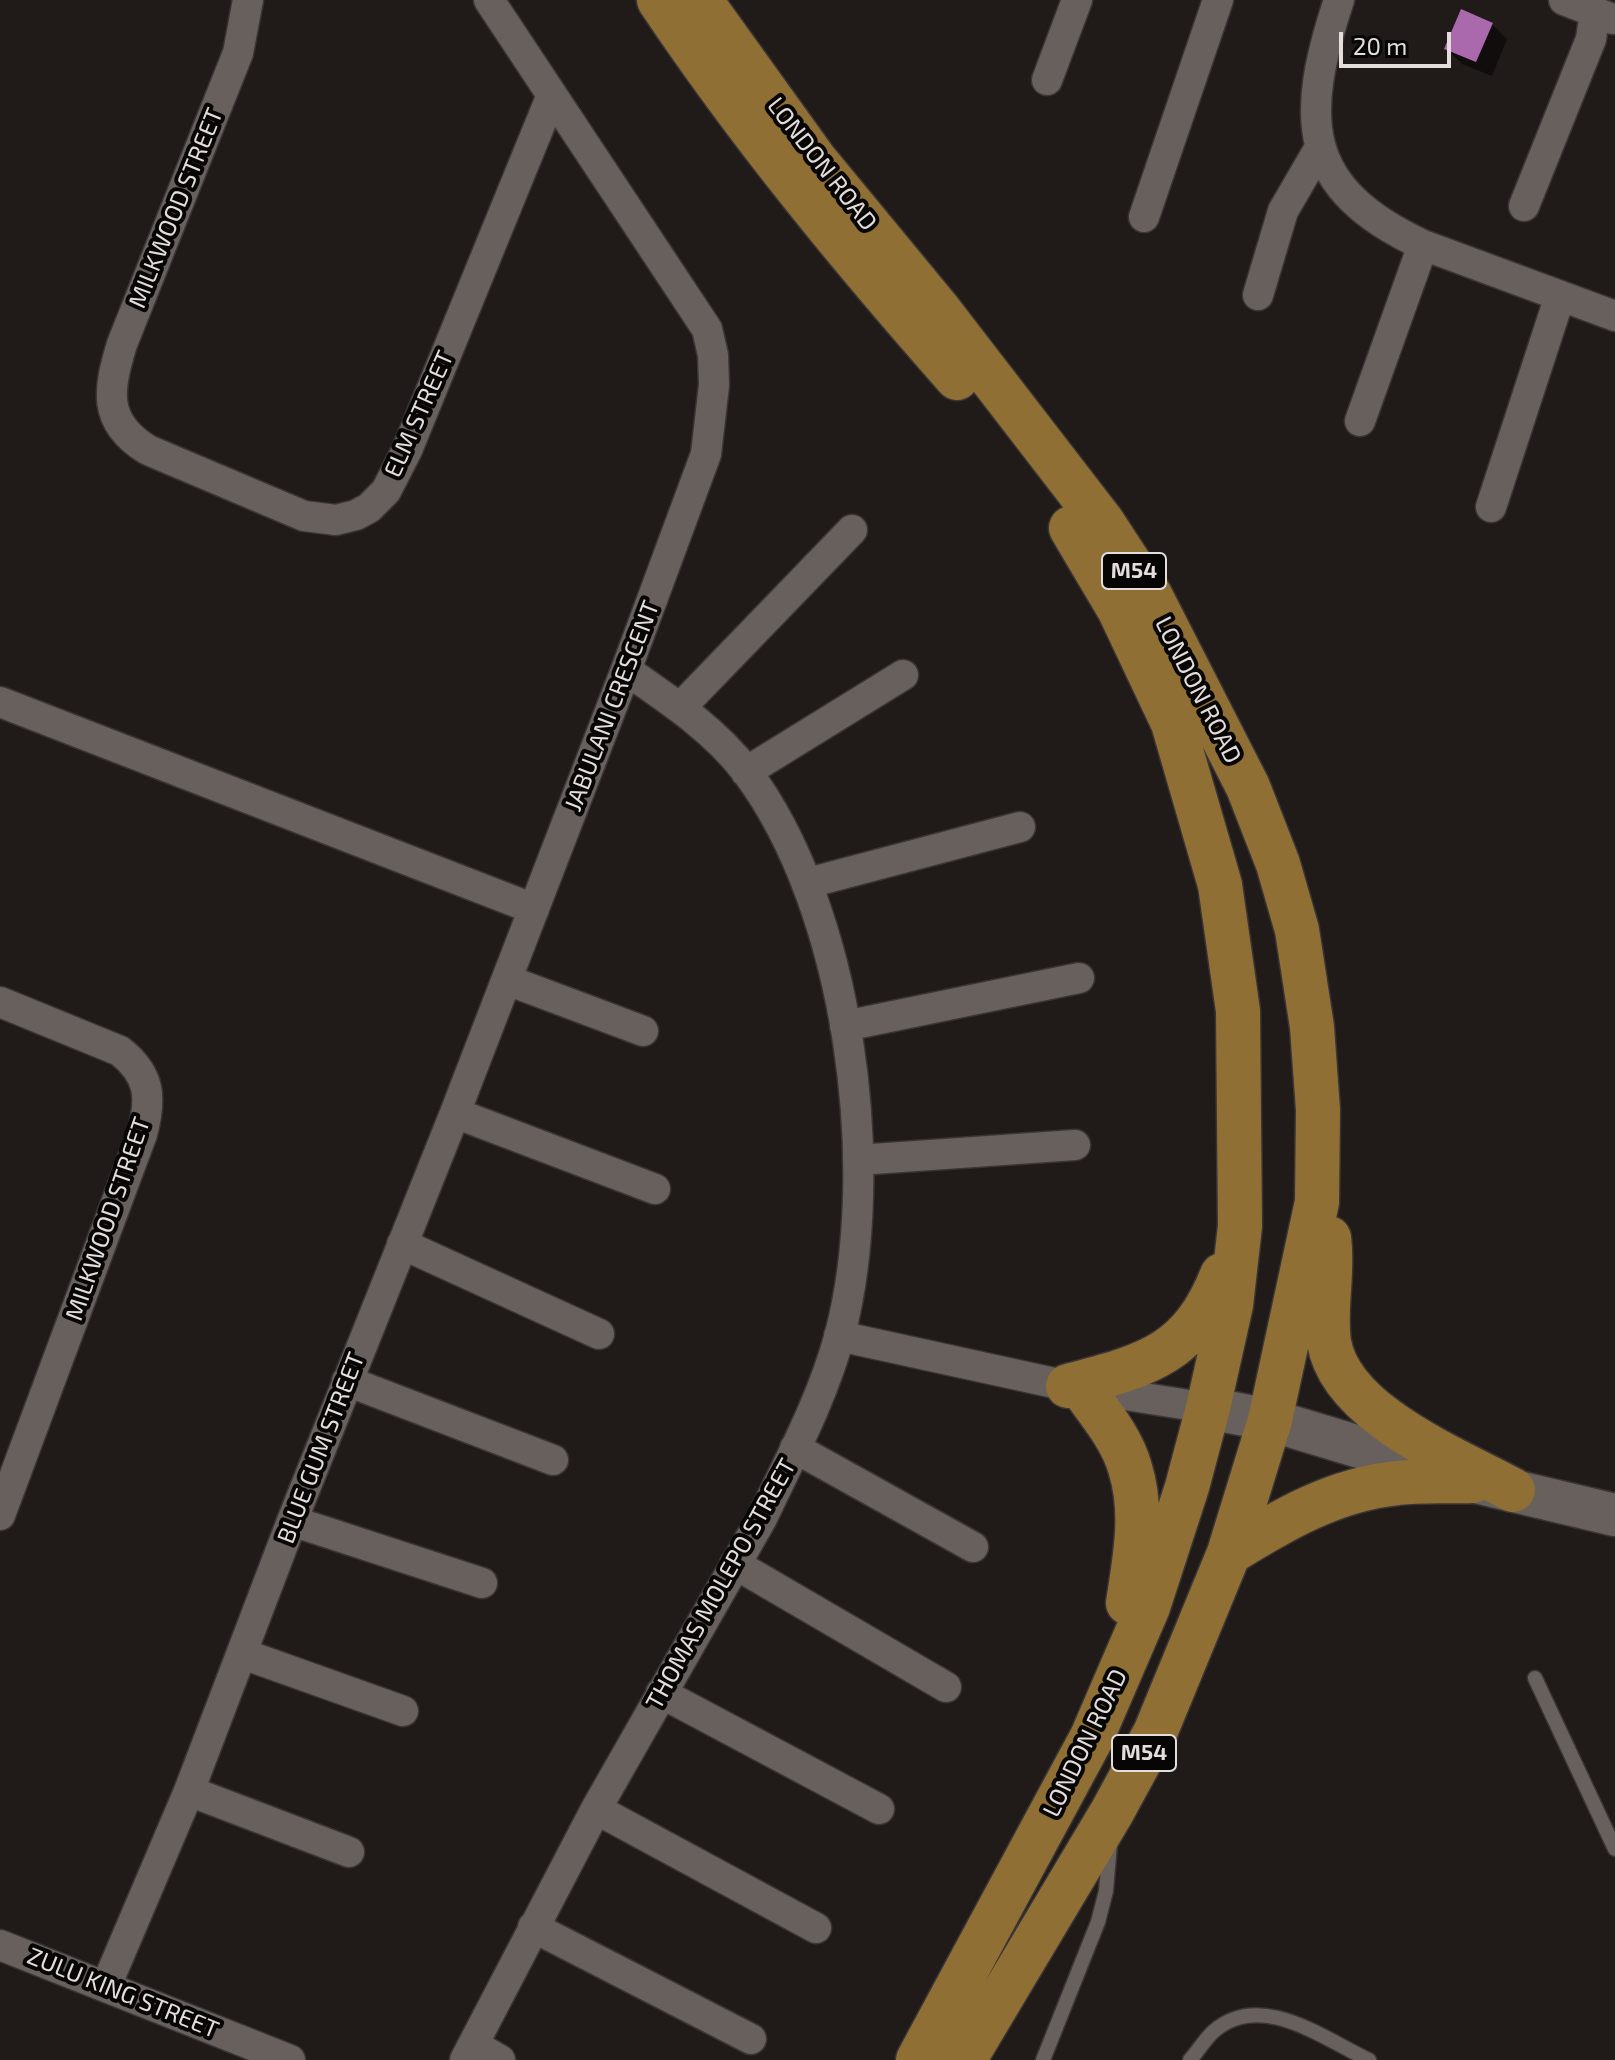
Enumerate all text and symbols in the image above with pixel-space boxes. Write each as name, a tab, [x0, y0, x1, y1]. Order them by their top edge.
scale bar	[1343, 16, 1455, 66]
text: 20 m	[1353, 31, 1407, 60]
street label: LONDON ROAD	[761, 92, 883, 236]
street label: MILKWOOD STREET	[123, 104, 229, 312]
street label: ELM STREET	[378, 346, 460, 482]
road number: M54	[1102, 553, 1166, 589]
street label: JABULANI CRESCENT	[559, 597, 665, 815]
street label: LONDON ROAD	[1149, 612, 1247, 768]
street label: MILKWOOD STREET	[60, 1114, 156, 1324]
street label: BLUE GUM STREET	[271, 1349, 371, 1547]
street label: THOMAS MOLEPO STREET	[640, 1454, 802, 1714]
street label: LONDON ROAD	[1037, 1664, 1133, 1822]
road number: M54	[1112, 1735, 1176, 1771]
street label: ZULU KING STREET	[23, 1941, 223, 2045]

